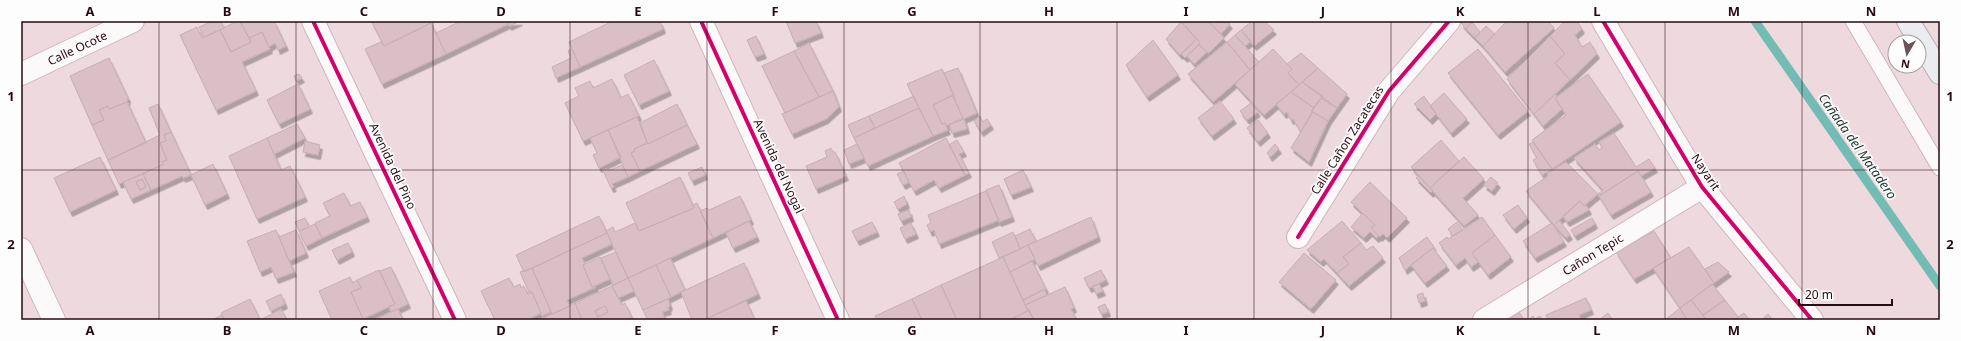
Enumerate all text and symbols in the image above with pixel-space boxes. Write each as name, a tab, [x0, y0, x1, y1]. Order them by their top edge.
text: A	[86, 2, 95, 20]
text: B	[223, 2, 231, 20]
text: C	[360, 2, 368, 20]
text: D	[496, 2, 506, 20]
text: E	[634, 2, 642, 20]
text: F	[771, 2, 779, 20]
text: G	[907, 2, 917, 20]
text: H	[1044, 2, 1054, 20]
text: I	[1183, 2, 1189, 20]
text: J	[1320, 2, 1325, 20]
text: K	[1456, 2, 1465, 20]
text: L	[1593, 2, 1601, 20]
text: M	[1728, 2, 1740, 20]
text: N	[1866, 2, 1876, 20]
street label: Calle Ocote	[44, 26, 110, 69]
north arrow	[1887, 34, 1927, 74]
text: N	[1900, 56, 1911, 72]
street label: Calle Cañon Zacatecas	[1307, 82, 1388, 198]
text: 1	[7, 87, 15, 105]
text: 1	[1946, 87, 1954, 105]
water label: Cañada del Matadero	[1815, 90, 1901, 202]
street label: Avenida del Nogal	[750, 116, 808, 216]
street label: Avenida del Pino	[365, 120, 421, 212]
street label: Nayarit	[1687, 150, 1725, 194]
street label: Cañon Tepic	[1559, 229, 1626, 279]
text: 2	[7, 235, 15, 253]
text: 2	[1946, 235, 1954, 253]
scale bar	[1799, 281, 1892, 307]
text: 20 m	[1805, 286, 1833, 303]
text: A	[86, 321, 95, 339]
text: B	[223, 321, 231, 339]
text: C	[360, 321, 368, 339]
text: D	[496, 321, 506, 339]
text: E	[634, 321, 642, 339]
text: F	[771, 321, 779, 339]
text: G	[907, 321, 917, 339]
text: H	[1044, 321, 1054, 339]
text: I	[1183, 321, 1189, 339]
text: J	[1320, 321, 1325, 339]
text: K	[1456, 321, 1465, 339]
text: L	[1593, 321, 1601, 339]
text: M	[1728, 321, 1740, 339]
text: N	[1866, 321, 1876, 339]

